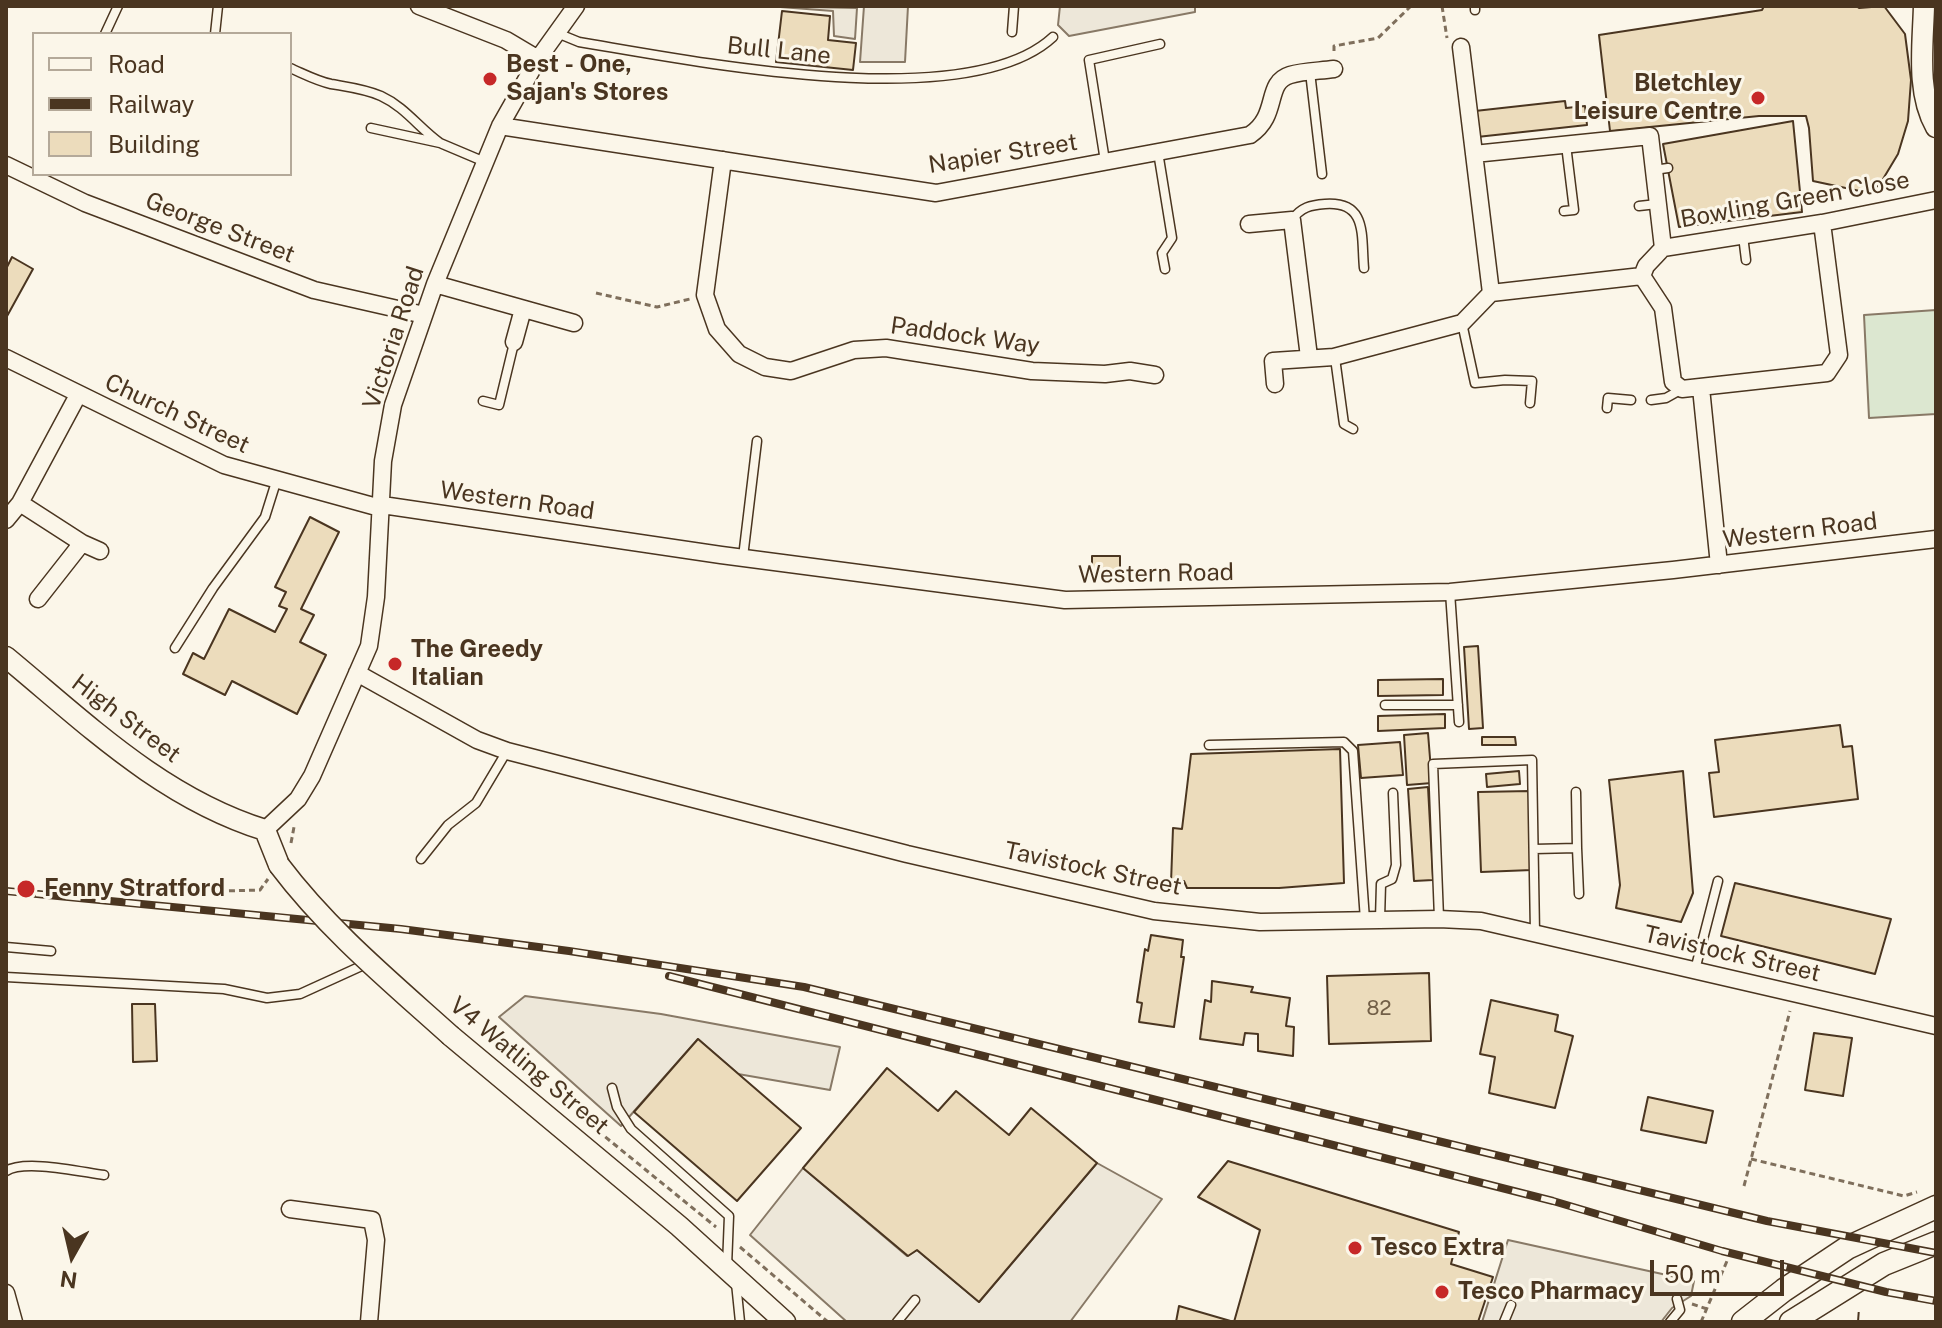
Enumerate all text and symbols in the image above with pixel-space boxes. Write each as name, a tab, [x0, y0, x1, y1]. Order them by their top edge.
street label: Bull Lane	[726, 31, 832, 71]
legend	[32, 32, 292, 176]
text: Road	[108, 50, 165, 78]
place label: Best - One, Sajan's Stores	[506, 51, 668, 107]
marker: Best - One, Sajan's Stores	[481, 70, 499, 88]
place label: Bletchley Leisure Centre	[1573, 70, 1742, 126]
marker: Bletchley Leisure Centre	[1749, 89, 1767, 107]
text: Railway	[108, 90, 194, 118]
street label: Napier Street	[926, 128, 1080, 180]
text: Building	[108, 130, 200, 158]
street label: Bowling Green Close	[1678, 166, 1912, 234]
street label: George Street	[141, 186, 299, 270]
street label: Victoria Road	[357, 263, 431, 413]
street label: Paddock Way	[889, 311, 1041, 361]
street label: Church Street	[100, 368, 254, 460]
street label: Western Road	[438, 476, 596, 526]
street label: Western Road	[1721, 507, 1879, 555]
street label: Western Road	[1078, 558, 1234, 590]
place label: The Greedy Italian	[411, 636, 543, 692]
marker: The Greedy Italian	[386, 655, 404, 673]
street label: High Street	[66, 669, 186, 769]
street label: Tavistock Street	[1002, 836, 1184, 902]
place label: Fenny Stratford	[44, 875, 225, 903]
marker: Fenny Stratford	[15, 878, 37, 900]
street label: Tavistock Street	[1641, 920, 1823, 988]
street label: V4 Watling Street	[444, 991, 614, 1141]
house number: 82	[1367, 997, 1391, 1021]
north arrow	[32, 1216, 112, 1296]
place label: Tesco Extra	[1371, 1234, 1505, 1262]
marker: Tesco Extra	[1346, 1239, 1364, 1257]
scale bar	[1654, 1244, 1788, 1294]
text: 50 m	[1664, 1260, 1721, 1288]
text: N	[58, 1266, 79, 1294]
place label: Tesco Pharmacy	[1458, 1278, 1644, 1306]
marker: Tesco Pharmacy	[1433, 1283, 1451, 1301]

